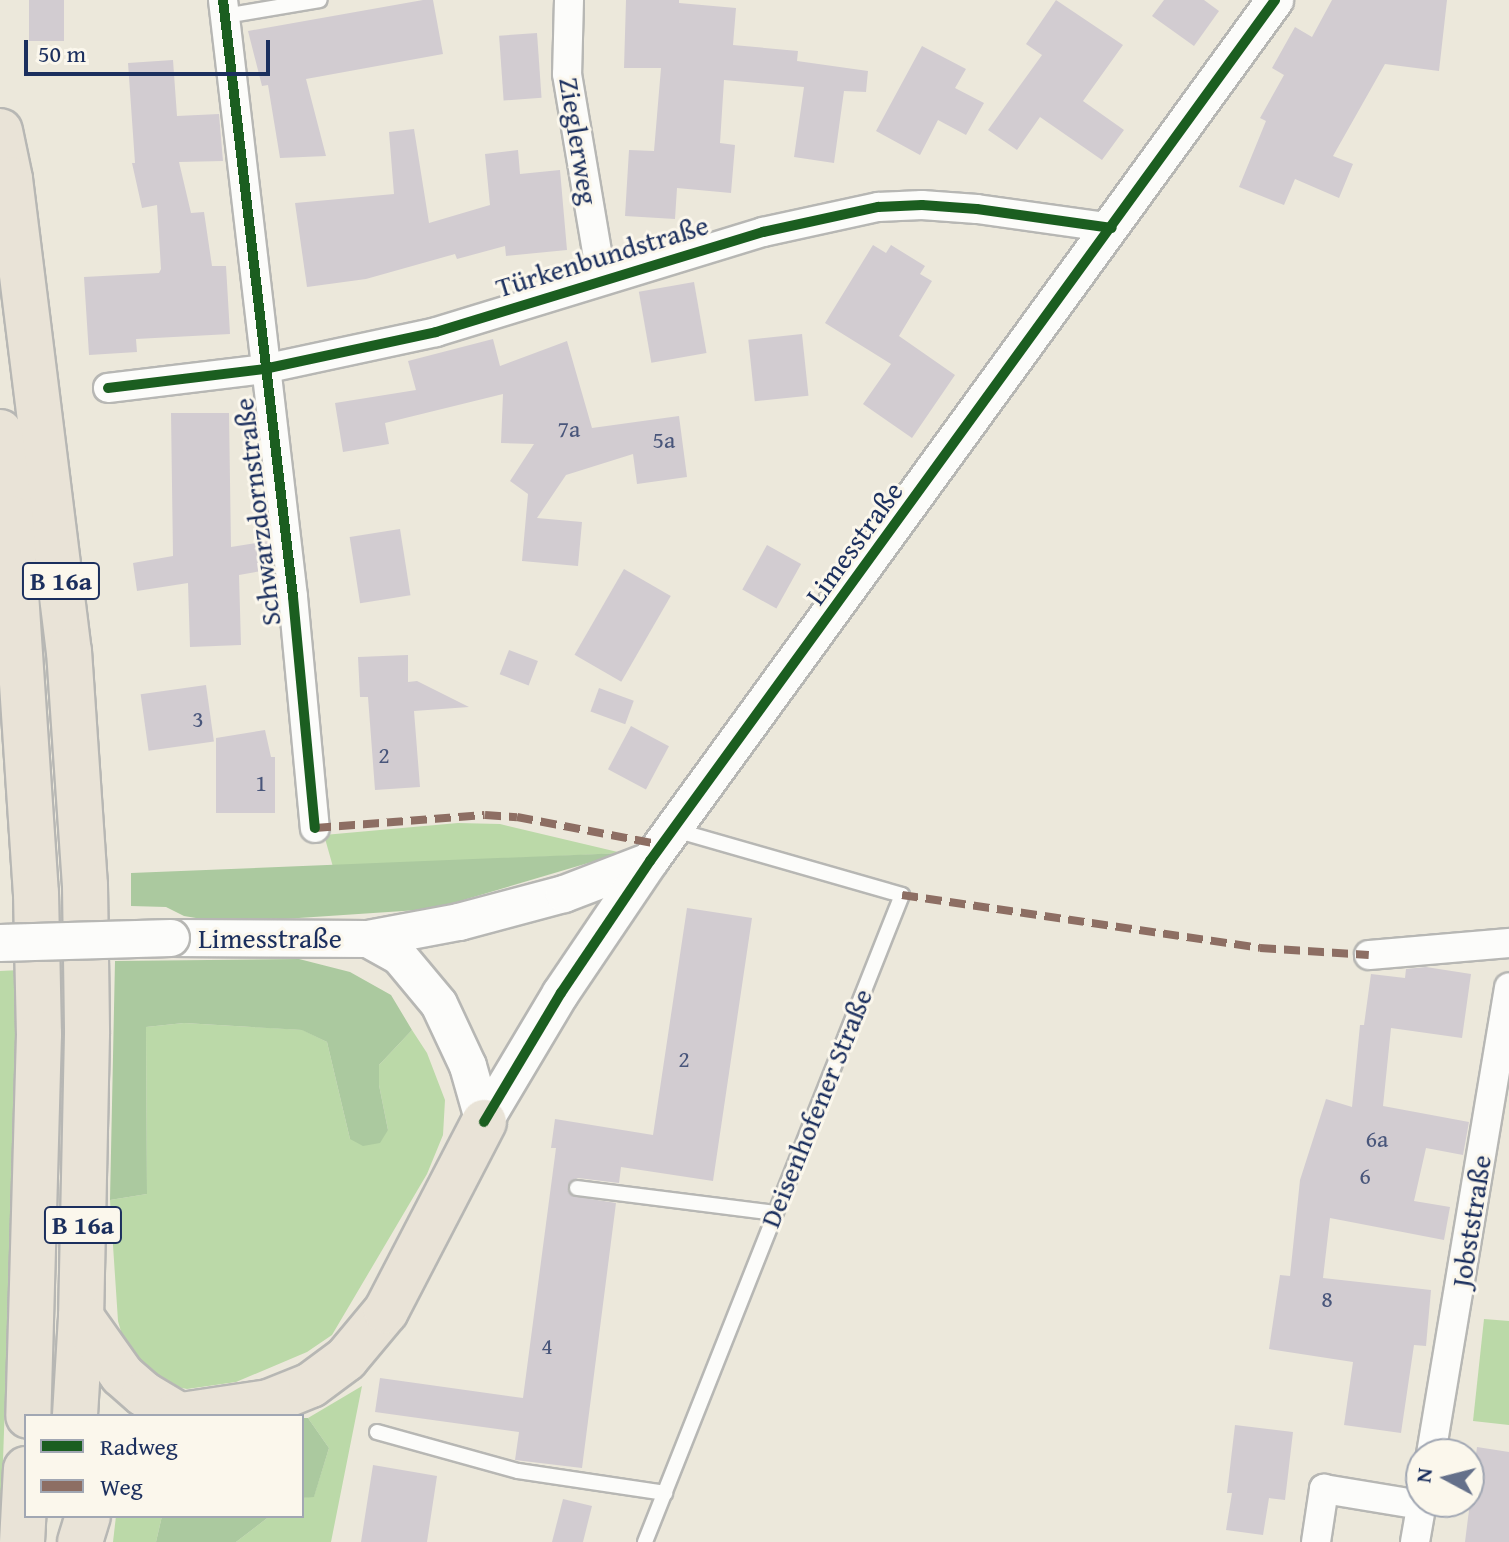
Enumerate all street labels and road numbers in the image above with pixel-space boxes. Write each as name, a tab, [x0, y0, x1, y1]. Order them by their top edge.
street label: Zieglerweg	[552, 75, 606, 207]
street label: Türkenbundstraße	[492, 208, 712, 304]
street label: Schwarzdornstraße	[226, 396, 288, 628]
street label: Limesstraße	[798, 475, 910, 611]
road number: B 16a	[21, 559, 101, 603]
street label: Limesstraße	[198, 921, 342, 955]
street label: Deisenhofener Straße	[753, 984, 879, 1232]
street label: Jobststraße	[1444, 1152, 1498, 1290]
road number: B 16a	[43, 1203, 123, 1247]

